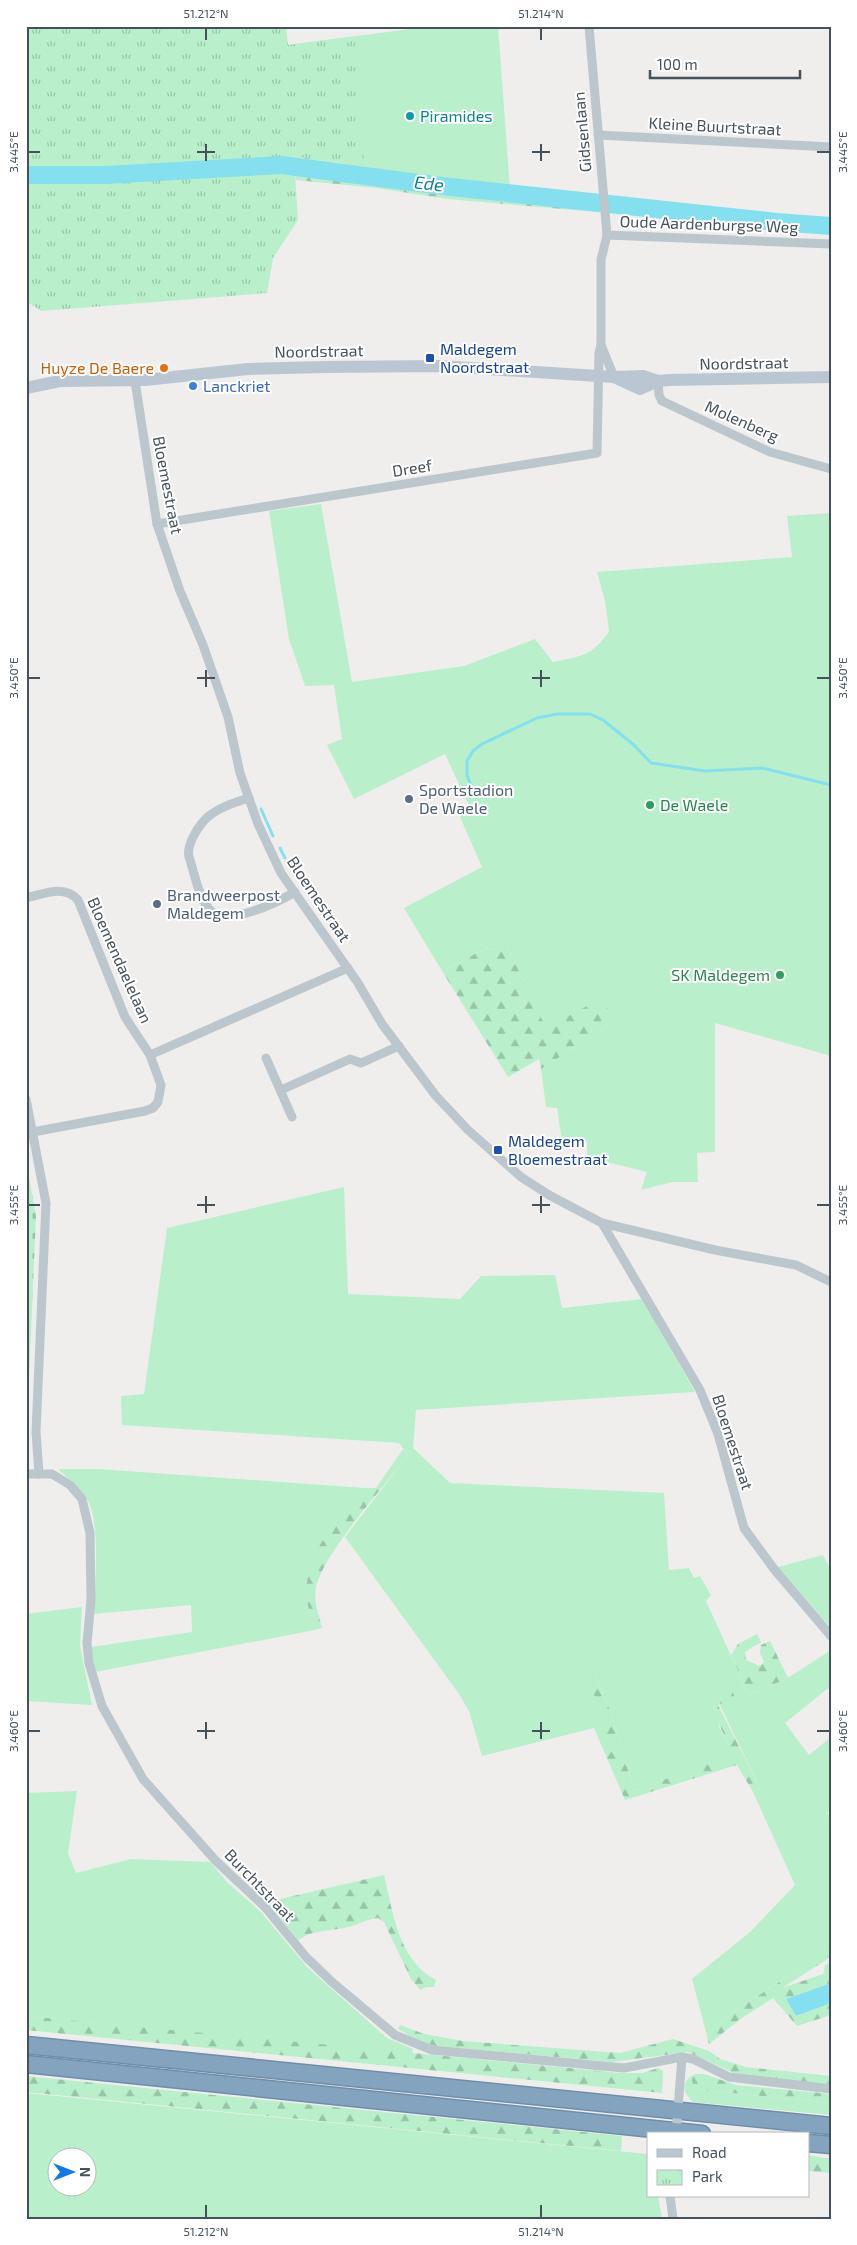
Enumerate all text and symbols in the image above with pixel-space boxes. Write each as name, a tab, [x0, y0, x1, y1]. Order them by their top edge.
text: 51.212°N	[183, 6, 229, 20]
text: 51.214°N	[518, 6, 564, 20]
scale bar	[650, 48, 800, 80]
text: 100 m	[657, 55, 698, 73]
street label: Gidsenlaan	[569, 91, 594, 173]
place label: Piramides	[420, 106, 492, 125]
marker: Piramides	[404, 110, 416, 122]
street label: Kleine Buurtstraat	[648, 113, 782, 138]
text: 3.445°E	[6, 131, 20, 173]
text: 3.445°E	[835, 131, 849, 173]
water label: Ede	[413, 170, 446, 196]
street label: Oude Aardenburgse Weg	[619, 211, 799, 236]
place label: Maldegem Noordstraat	[440, 339, 529, 376]
street label: Noordstraat	[274, 340, 364, 361]
marker: Maldegem Noordstraat	[424, 352, 436, 364]
street label: Noordstraat	[699, 352, 789, 373]
place label: Huyze De Baere	[41, 358, 154, 377]
marker: Huyze De Baere	[158, 362, 170, 374]
place label: Lanckriet	[203, 376, 270, 395]
marker: Lanckriet	[187, 380, 199, 392]
street label: Molenberg	[702, 396, 782, 445]
street label: Bloemestraat	[150, 434, 187, 535]
street label: Dreef	[391, 455, 434, 480]
text: 3.450°E	[6, 657, 20, 699]
text: 3.450°E	[835, 657, 849, 699]
place label: Sportstadion De Waele	[419, 780, 513, 817]
marker: Sportstadion De Waele	[403, 793, 415, 805]
place label: De Waele	[660, 795, 728, 814]
marker: De Waele	[644, 799, 656, 811]
street label: Bloemestraat	[284, 852, 355, 945]
place label: Brandweerpost Maldegem	[167, 885, 280, 922]
street label: Bloemendaelelaan	[84, 894, 157, 1026]
marker: Brandweerpost Maldegem	[151, 898, 163, 910]
place label: SK Maldegem	[671, 965, 770, 984]
marker: SK Maldegem	[774, 969, 786, 981]
place label: Maldegem Bloemestraat	[508, 1131, 607, 1168]
marker: Maldegem Bloemestraat	[492, 1144, 504, 1156]
text: 3.455°E	[6, 1184, 20, 1225]
text: 3.455°E	[835, 1184, 849, 1225]
street label: Bloemestraat	[709, 1392, 758, 1492]
text: 3.460°E	[6, 1710, 20, 1752]
text: 3.460°E	[835, 1710, 849, 1752]
street label: Burchtstraat	[221, 1845, 299, 1925]
legend	[647, 2132, 810, 2198]
text: Road	[692, 2143, 727, 2161]
north arrow	[48, 2148, 98, 2198]
text: N	[77, 2167, 94, 2177]
text: Park	[692, 2167, 723, 2185]
text: 51.212°N	[183, 2224, 229, 2238]
text: 51.214°N	[518, 2224, 564, 2238]

